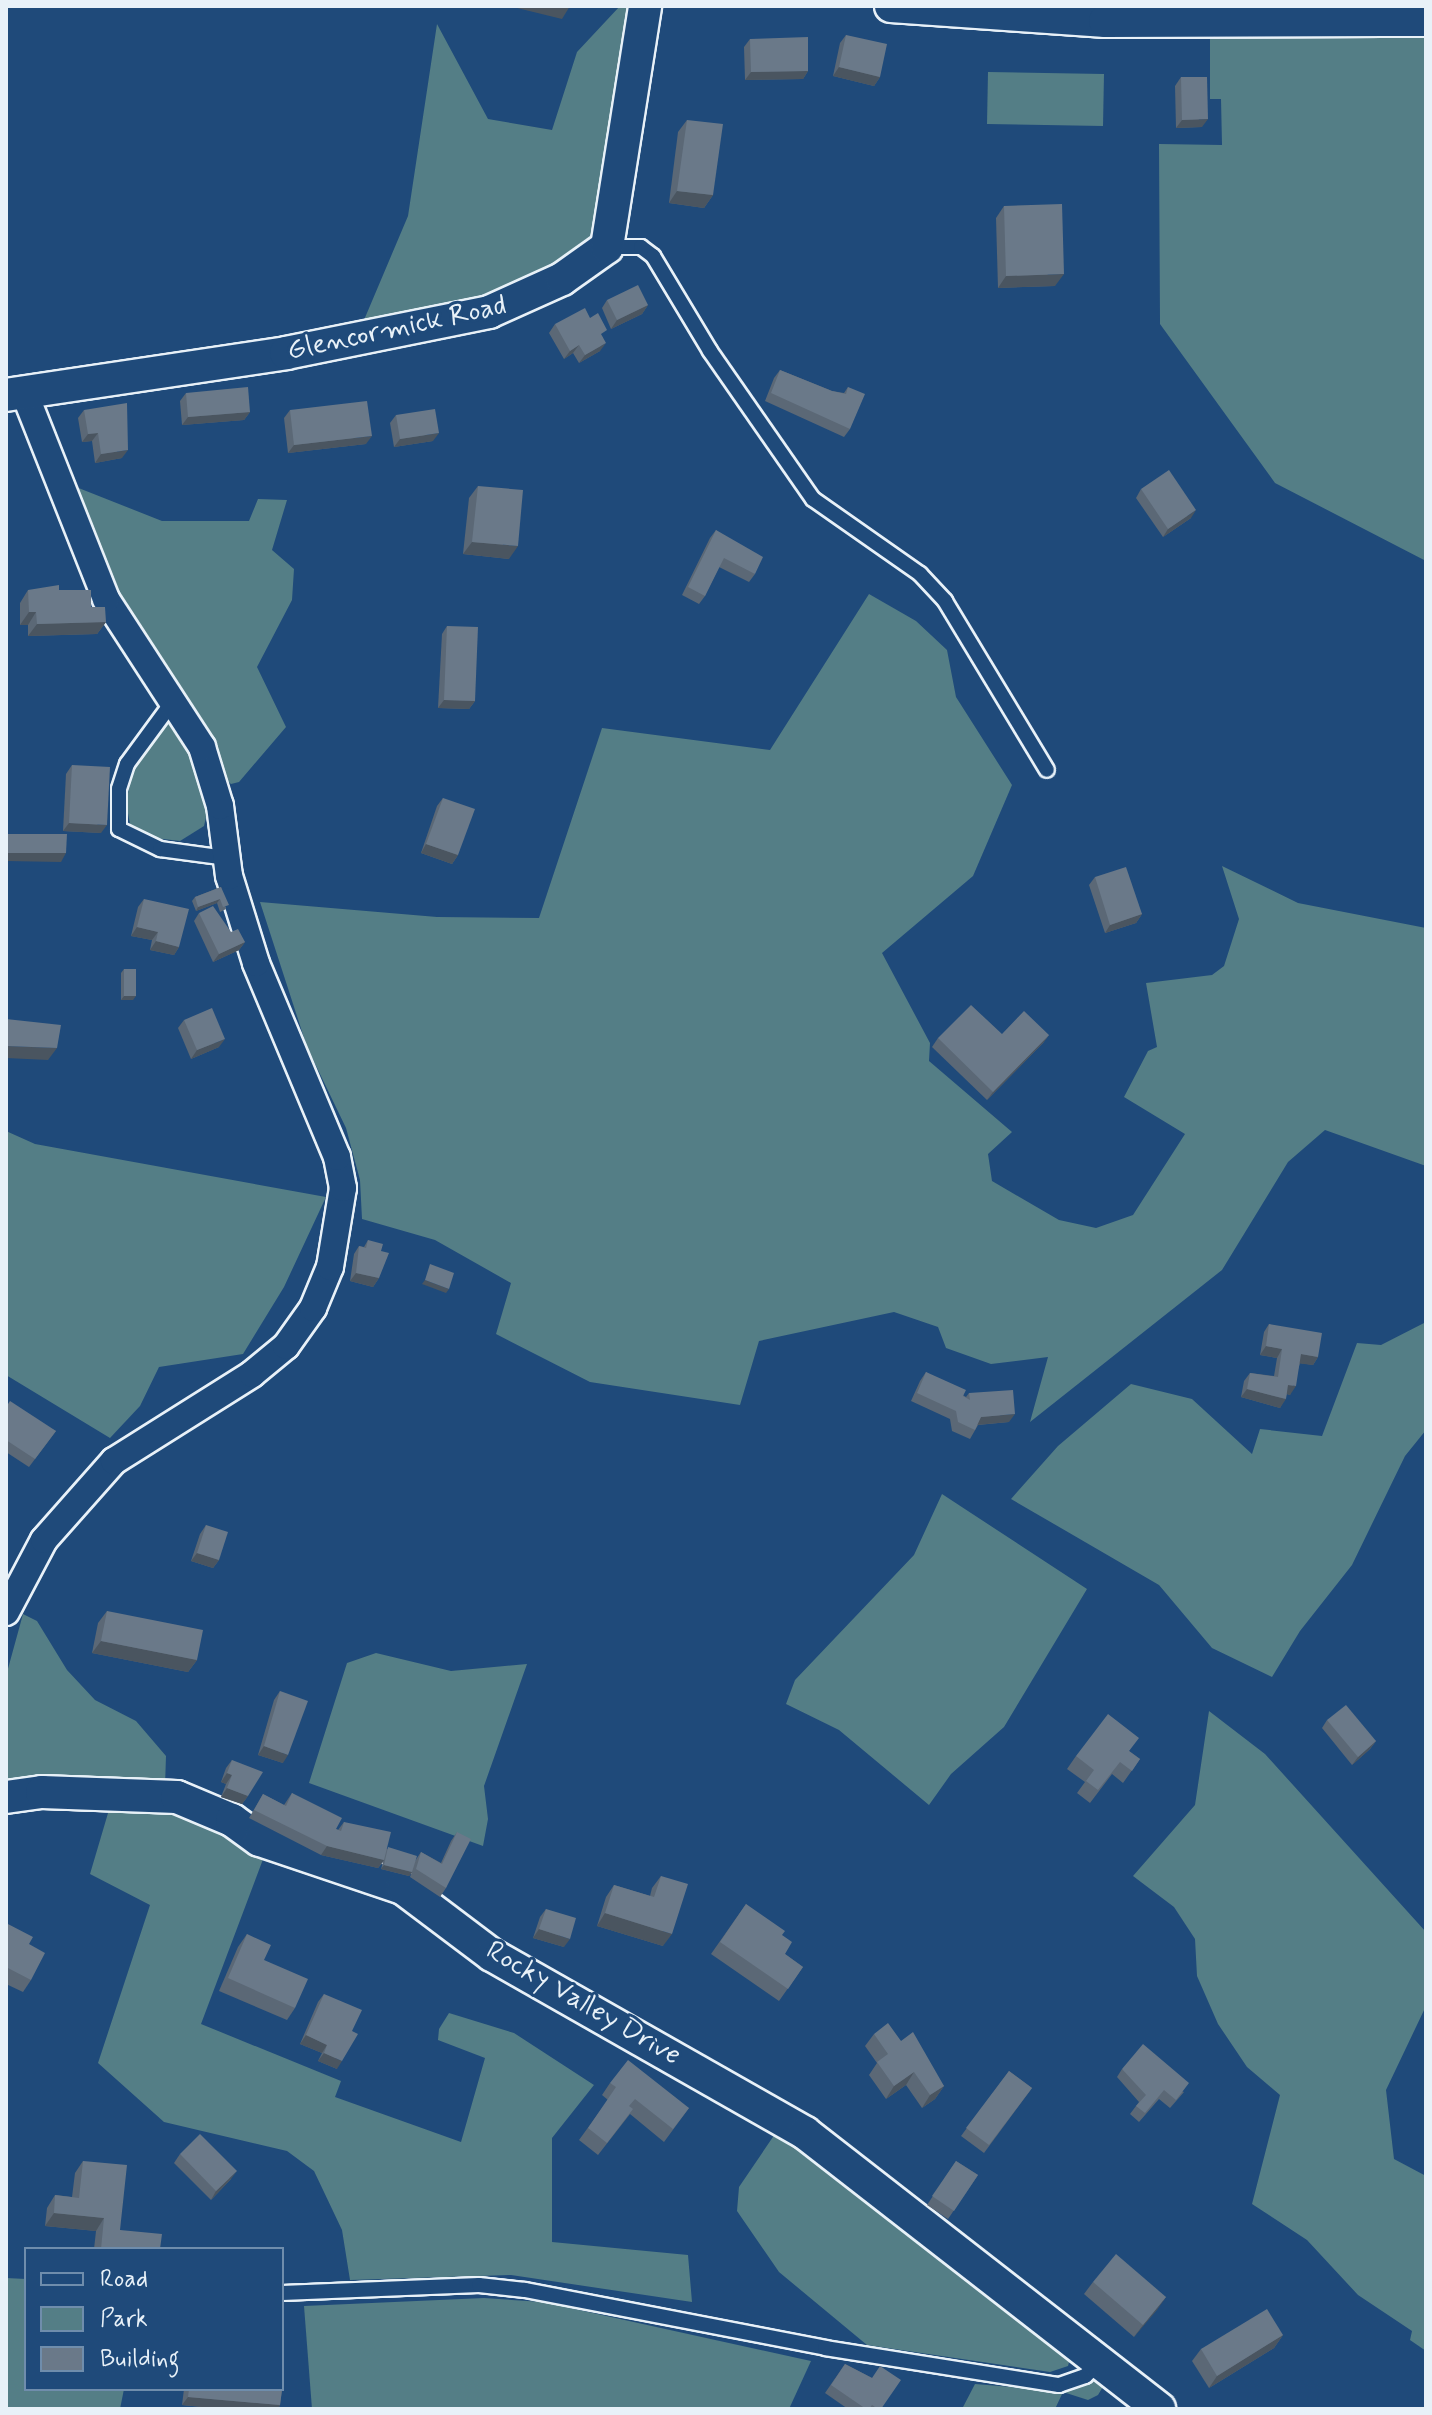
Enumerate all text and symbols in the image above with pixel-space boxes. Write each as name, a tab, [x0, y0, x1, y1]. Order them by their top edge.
street label: Glencormick Road	[285, 290, 509, 368]
street label: Rocky Valley Drive	[481, 1936, 685, 2072]
legend	[24, 2247, 284, 2391]
text: Road	[100, 2264, 148, 2295]
text: Park	[100, 2304, 148, 2335]
text: Building	[100, 2344, 180, 2375]

